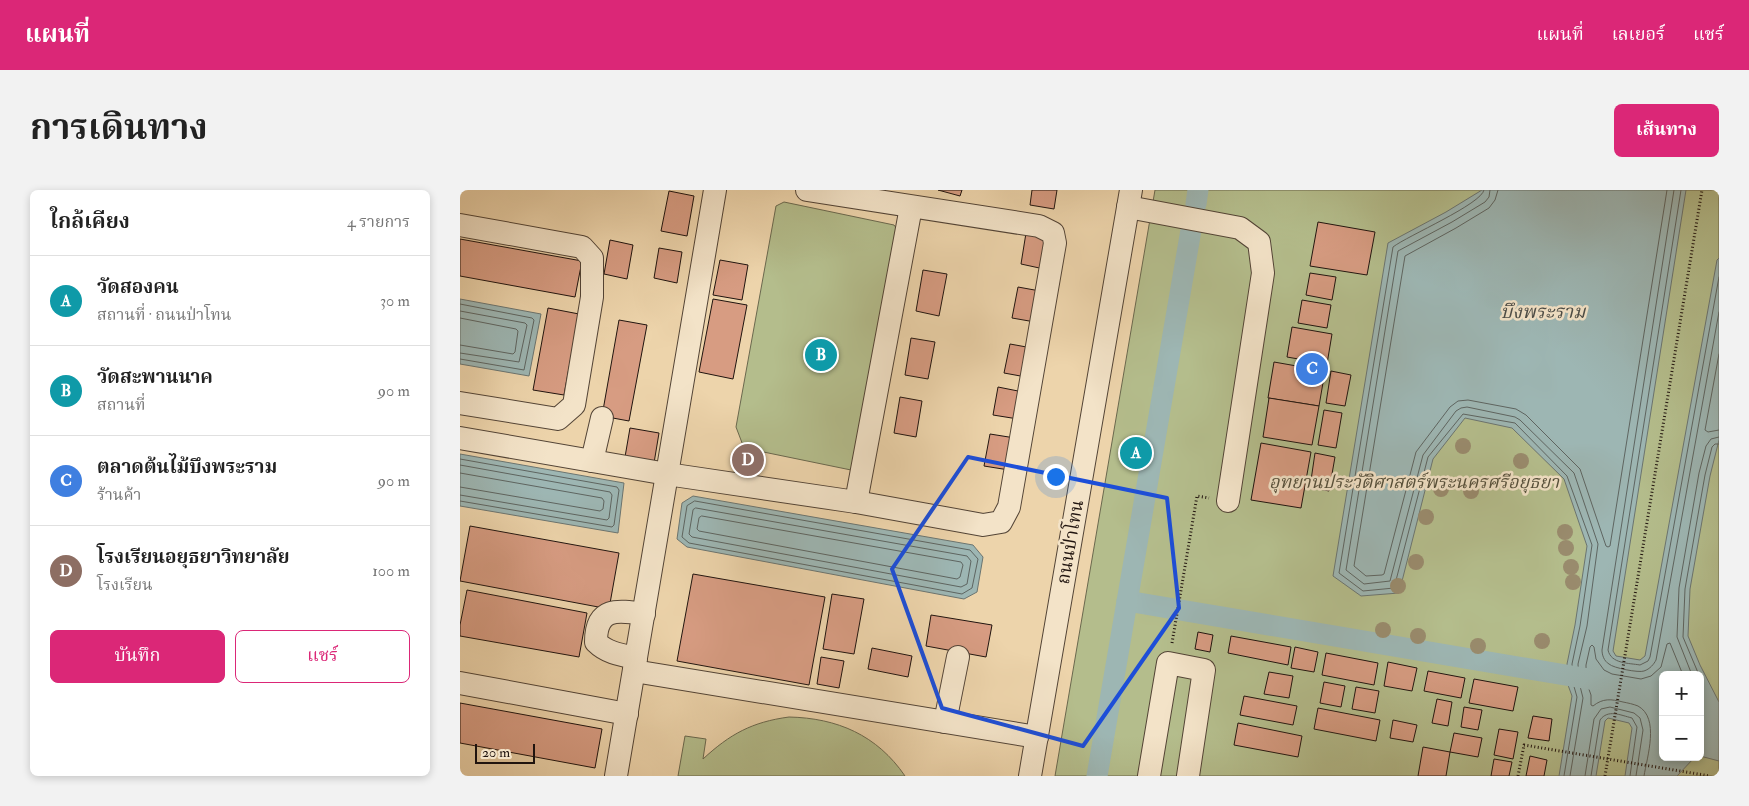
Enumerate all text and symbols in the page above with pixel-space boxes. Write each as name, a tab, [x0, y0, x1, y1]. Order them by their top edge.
text: แผนที่	[25, 19, 90, 50]
text: แผนที่	[1536, 23, 1584, 46]
text: เลเยอร์	[1612, 23, 1665, 46]
text: แชร์	[1693, 23, 1724, 46]
button: เส้นทาง	[1614, 104, 1719, 157]
text: การเดินทาง	[30, 106, 208, 150]
text: ใกล้เคียง	[50, 208, 130, 235]
text: 4 รายการ	[347, 212, 410, 232]
text: วัดสองคน	[97, 275, 179, 299]
text: A	[61, 291, 71, 311]
text: 30 m	[380, 291, 410, 311]
water label: บึงพระราม	[1501, 300, 1587, 324]
text: สถานที่ · ถนนป่าโทน	[97, 305, 231, 325]
pin: B	[805, 336, 837, 374]
pin: C	[1296, 350, 1328, 388]
text: วัดสะพานนาค	[97, 365, 213, 389]
text: B	[61, 381, 71, 401]
text: 90 m	[378, 381, 410, 401]
text: สถานที่	[97, 395, 145, 415]
pin: A	[1120, 434, 1152, 472]
pin: D	[732, 441, 764, 479]
text: ตลาดต้นไม้บึงพระราม	[97, 455, 277, 479]
your location	[1043, 464, 1069, 490]
text: C	[60, 471, 72, 491]
text: 90 m	[378, 471, 410, 491]
park label: อุทยานประวัติศาสตร์พระนครศรีอยุธยา	[1269, 471, 1560, 494]
text: ร้านค้า	[97, 485, 141, 505]
street label: ถนนป่าโทน	[1050, 498, 1089, 586]
text: โรงเรียนอยุธยาวิทยาลัย	[97, 545, 290, 569]
text: D	[59, 561, 73, 581]
text: 100 m	[372, 561, 410, 581]
text: โรงเรียน	[97, 575, 153, 595]
button: บันทึก	[50, 630, 225, 683]
button: แชร์	[235, 630, 410, 683]
map controls	[1659, 671, 1704, 761]
button: +	[1659, 671, 1704, 716]
button: −	[1659, 716, 1704, 761]
scale bar	[475, 741, 535, 764]
text: 20 m	[482, 744, 510, 761]

